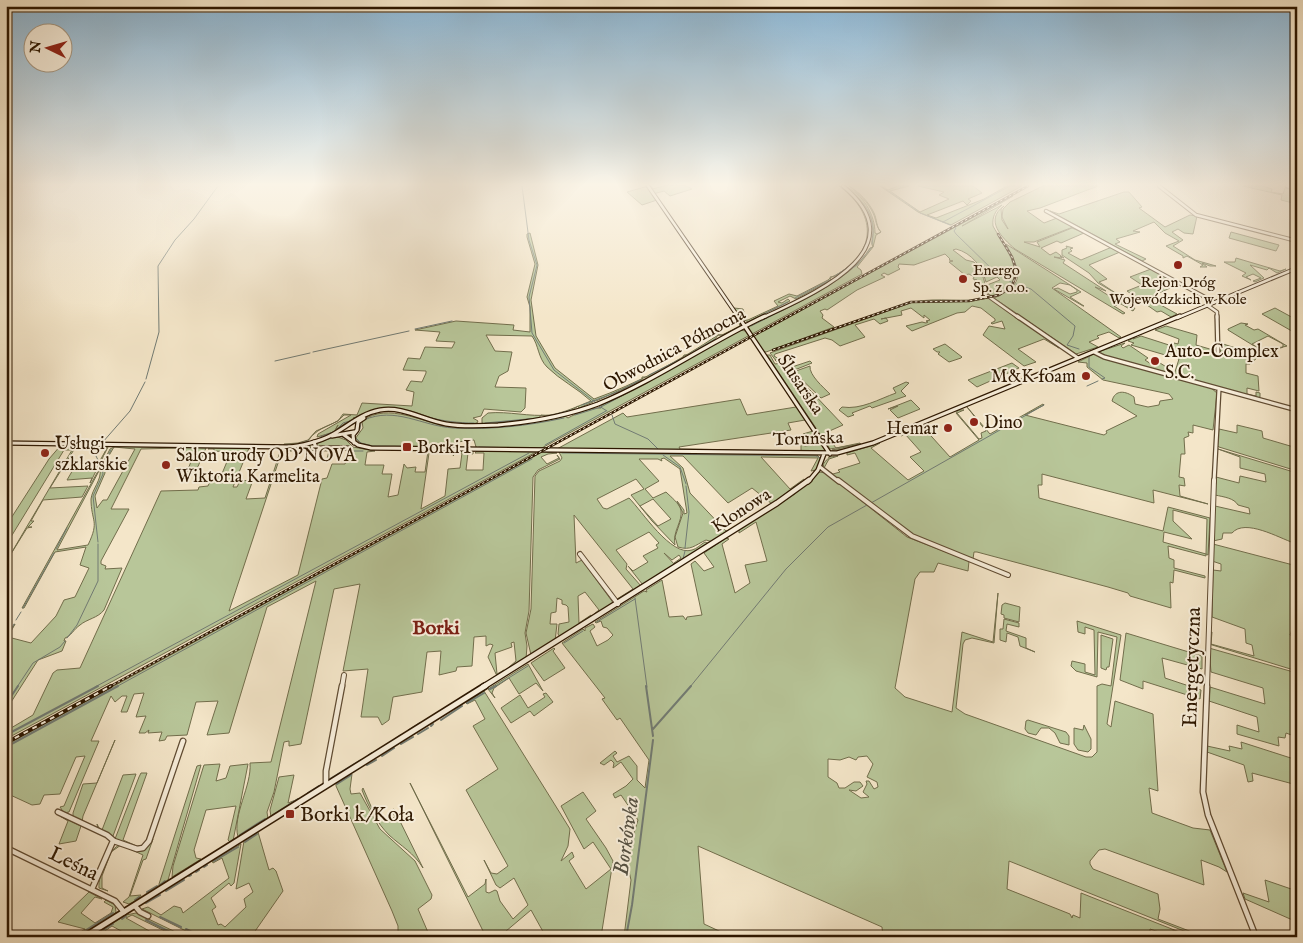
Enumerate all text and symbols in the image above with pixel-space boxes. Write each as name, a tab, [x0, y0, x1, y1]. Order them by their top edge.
north arrow	[22, 22, 72, 72]
text: N	[26, 40, 46, 55]
marker: Rejon Dróg Wojewódzkich w Kole	[1172, 259, 1184, 271]
place label: Energo Sp. z o.o.	[973, 261, 1028, 297]
marker: Energo Sp. z o.o.	[957, 273, 969, 285]
place label: Rejon Dróg Wojewódzkich w Kole	[1109, 273, 1247, 309]
street label: Obwodnica Północna	[599, 303, 750, 398]
place label: Auto-Complex S.C.	[1164, 341, 1279, 385]
street label: Ślusarska	[771, 349, 830, 420]
marker: Auto-Complex S.C.	[1149, 355, 1161, 367]
place label: M&K foam	[991, 366, 1076, 389]
marker: M&K foam	[1080, 370, 1092, 382]
place label: Dino	[984, 412, 1023, 435]
marker: Dino	[968, 416, 980, 428]
place label: Hemar	[886, 418, 938, 441]
marker: Hemar	[942, 422, 954, 434]
street label: Toruńska	[772, 427, 844, 452]
place label: Usługi szklarskie	[55, 433, 128, 477]
place label: Borki I	[417, 437, 471, 460]
marker: Borki I	[401, 441, 413, 453]
place label: Salon urody OD'NOVA Wiktoria Karmelita	[176, 445, 357, 489]
marker: Usługi szklarskie	[39, 447, 51, 459]
marker: Salon urody OD'NOVA Wiktoria Karmelita	[160, 459, 172, 471]
street label: Klonowa	[708, 483, 776, 539]
street label: Energetyczna	[1177, 606, 1208, 728]
district label: Borki	[412, 616, 460, 641]
water label: Borkówka	[608, 795, 646, 877]
place label: Borki k/Koła	[300, 802, 415, 829]
marker: Borki k/Koła	[284, 808, 296, 820]
street label: Leśna	[44, 841, 104, 888]

